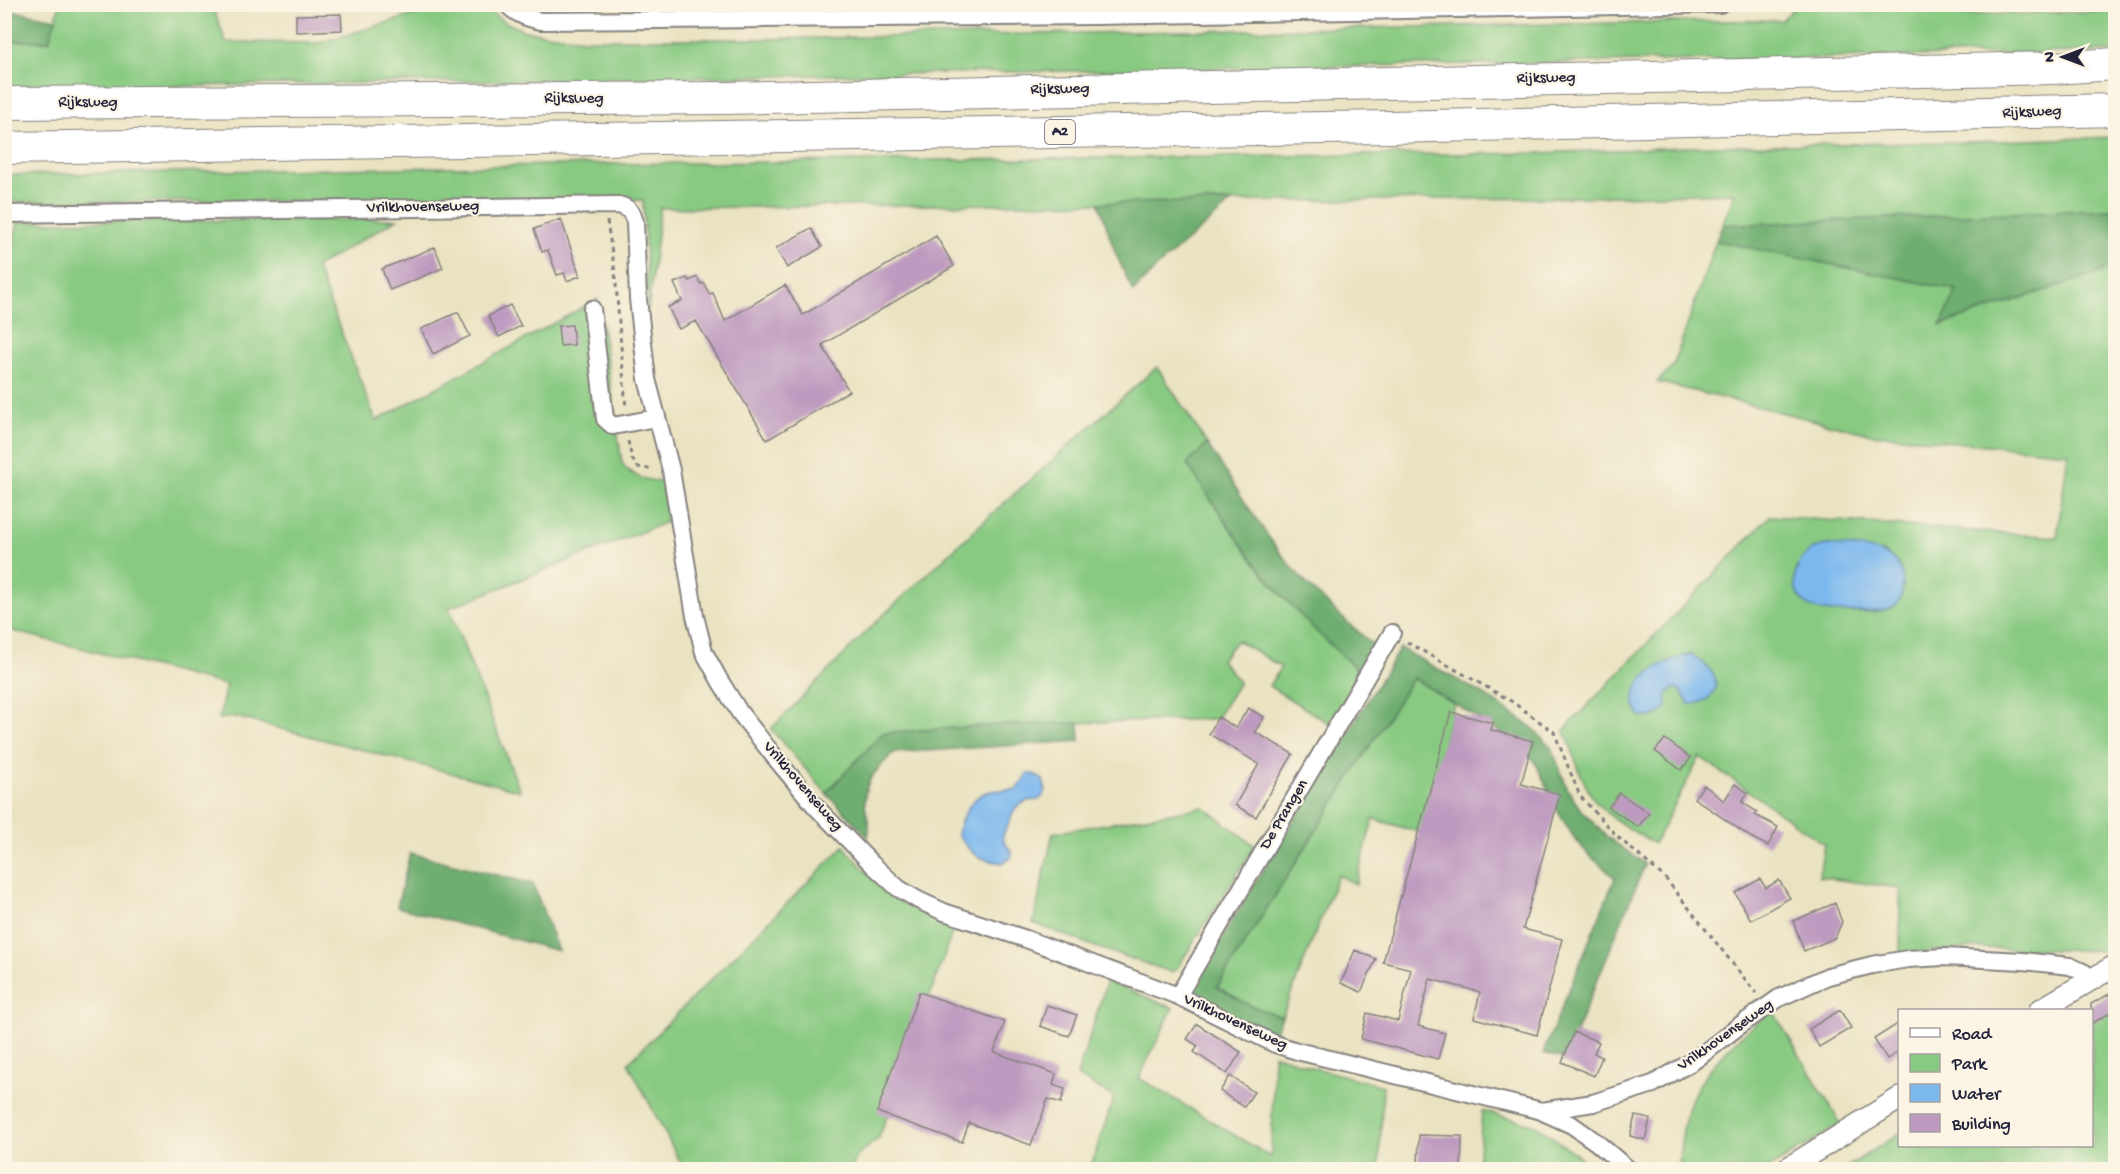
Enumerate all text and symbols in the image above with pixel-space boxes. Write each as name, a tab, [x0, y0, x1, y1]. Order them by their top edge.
north arrow	[2033, 27, 2093, 87]
text: N	[2042, 51, 2061, 62]
street label: Rijksweg	[1516, 69, 1576, 89]
street label: Rijksweg	[1030, 80, 1090, 100]
street label: Rijksweg	[544, 90, 604, 109]
street label: Rijksweg	[58, 94, 118, 113]
street label: Rijksweg	[2002, 102, 2062, 124]
road number: A2	[1045, 120, 1075, 144]
street label: Vrilkhovenseweg	[366, 198, 479, 218]
street label: Vrilkhovenseweg	[757, 738, 846, 836]
street label: De Prangen	[1256, 776, 1314, 854]
street label: Vrilkhovenseweg	[1179, 990, 1290, 1055]
street label: Vrilkhovenseweg	[1674, 996, 1777, 1077]
legend	[1898, 1009, 2093, 1147]
text: Road	[1952, 1025, 1993, 1046]
text: Park	[1951, 1055, 1988, 1076]
text: Water	[1952, 1085, 2002, 1106]
text: Building	[1951, 1115, 2011, 1136]

